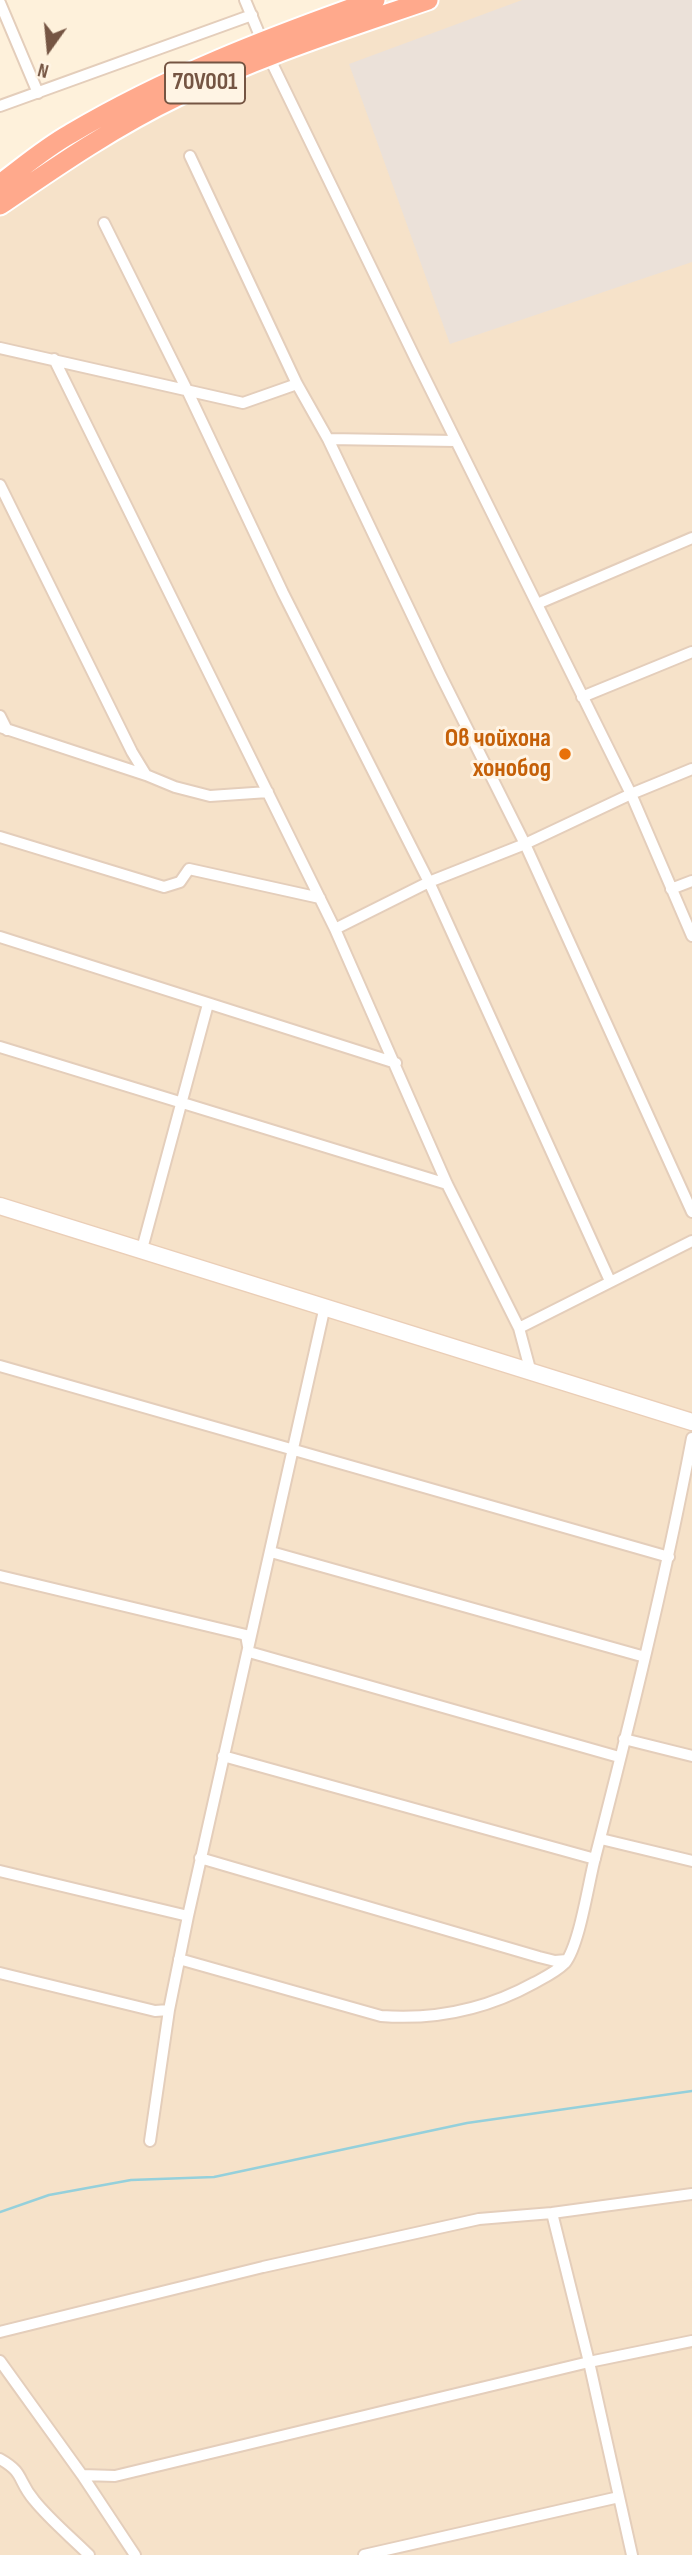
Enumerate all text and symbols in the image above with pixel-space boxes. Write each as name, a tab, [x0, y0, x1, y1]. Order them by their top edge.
north arrow	[14, 14, 84, 84]
text: N	[36, 57, 51, 82]
road number: 70V001	[165, 62, 245, 104]
place label: Ов чойхона хонобод	[445, 723, 551, 784]
marker: Ов чойхона хонобод	[557, 746, 573, 762]

